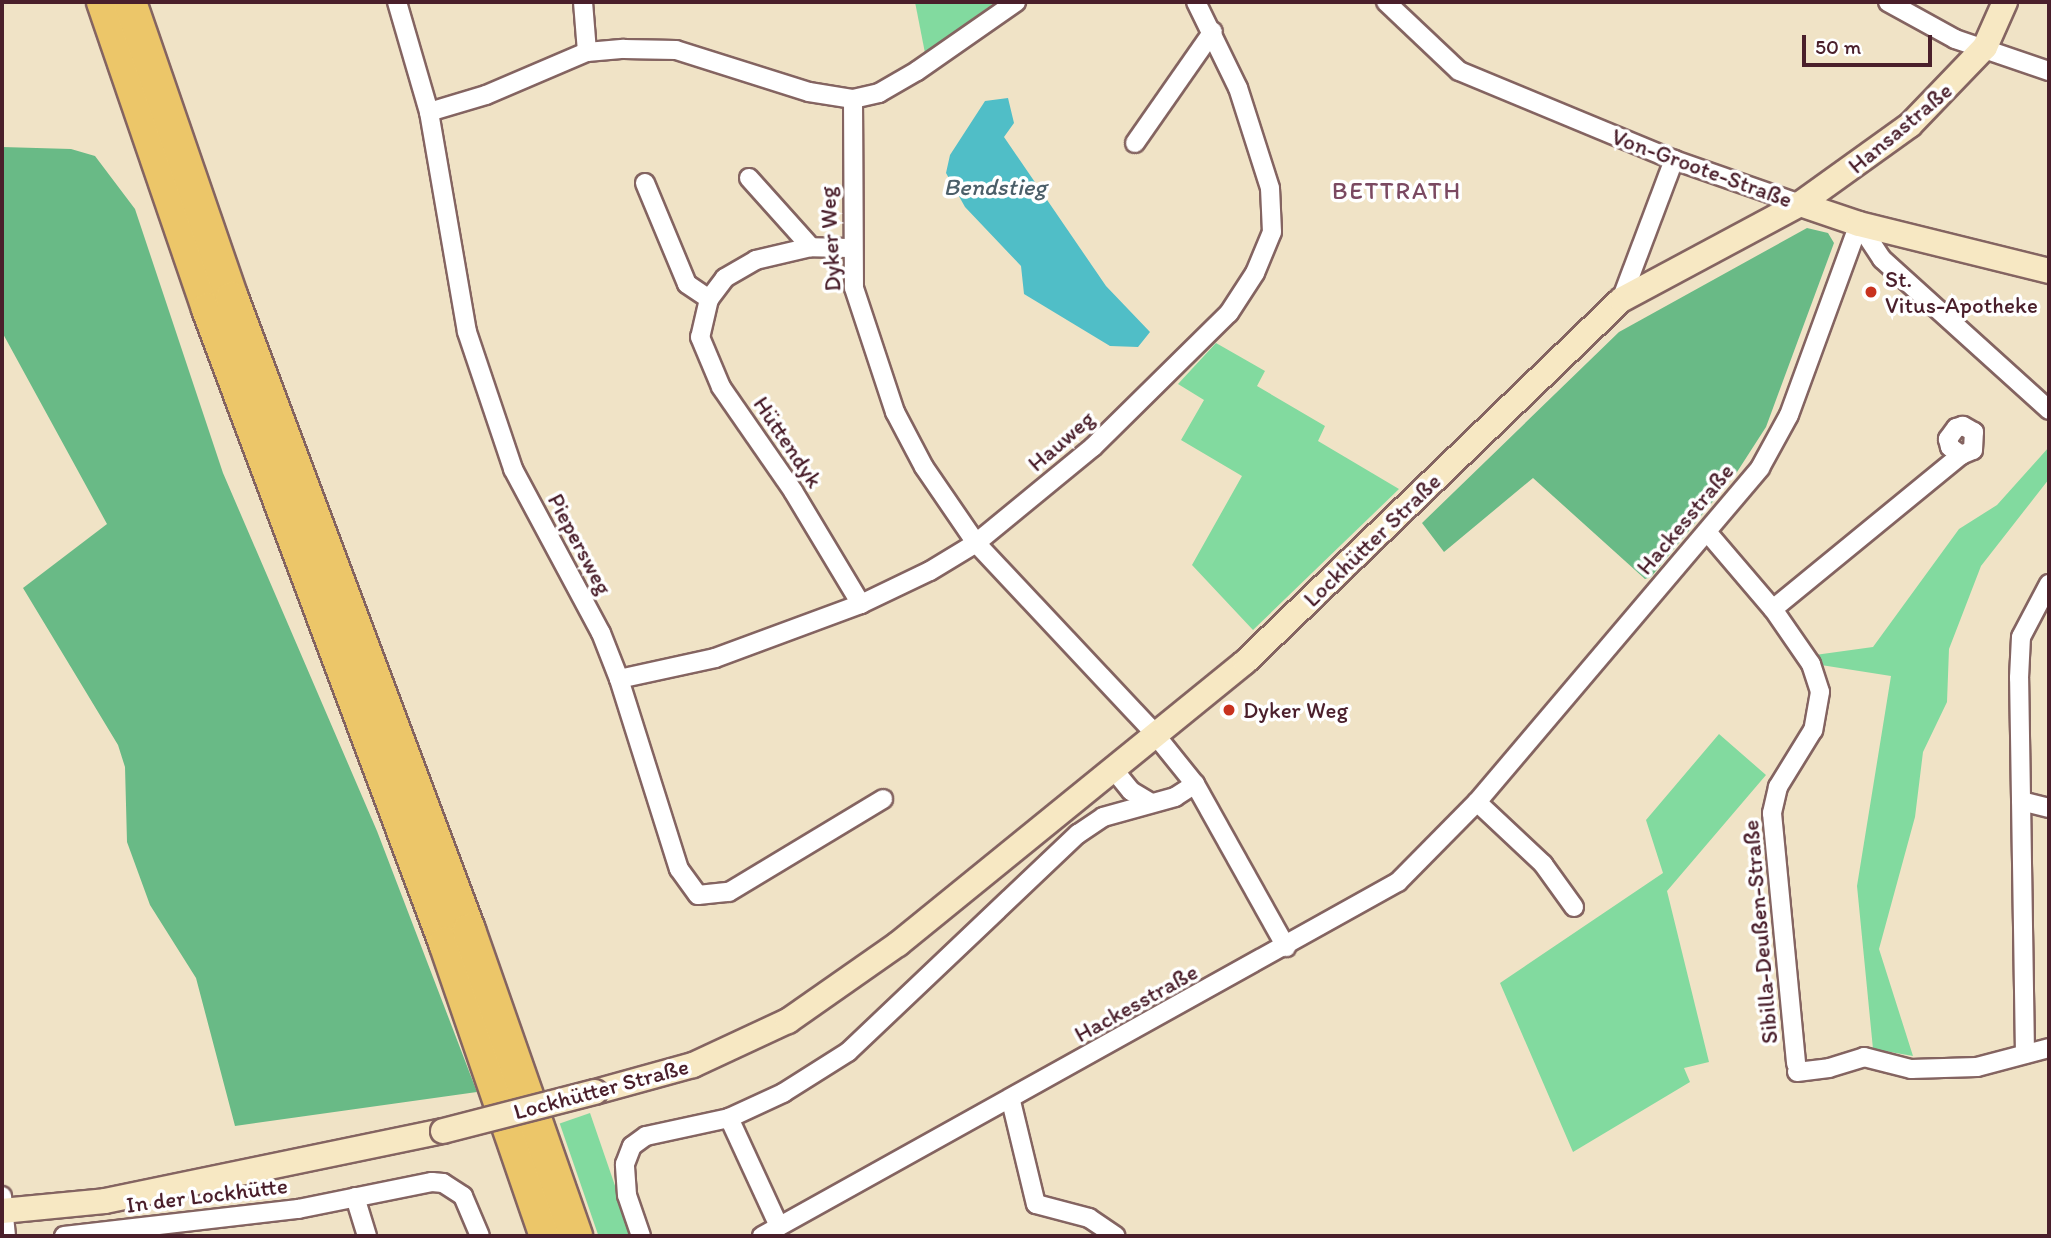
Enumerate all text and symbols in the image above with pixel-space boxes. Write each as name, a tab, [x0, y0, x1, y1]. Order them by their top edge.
scale bar	[1806, 21, 1936, 65]
text: 50 m	[1815, 34, 1861, 59]
street label: Hansastraße	[1842, 77, 1958, 179]
street label: Von-Groote-Straße	[1608, 123, 1796, 213]
water label: Bendstieg	[943, 173, 1047, 201]
district label: BETTRATH	[1332, 177, 1462, 205]
street label: Dyker Weg	[813, 186, 847, 292]
place label: St. Vitus-Apotheke	[1885, 265, 2038, 319]
marker: St. Vitus-Apotheke	[1863, 284, 1879, 300]
street label: Hüttendyk	[747, 391, 829, 493]
street label: Hauweg	[1022, 405, 1100, 477]
street label: Hackesstraße	[1631, 458, 1739, 580]
street label: Lockhütter Straße	[1298, 468, 1446, 612]
street label: Piepersweg	[542, 489, 618, 599]
place label: Dyker Weg	[1243, 696, 1348, 724]
marker: Dyker Weg	[1221, 702, 1237, 718]
street label: Sibilla-Deußen-Straße	[1736, 819, 1784, 1045]
street label: Hackesstraße	[1070, 958, 1202, 1048]
street label: Lockhütter Straße	[511, 1052, 691, 1126]
street label: In der Lockhütte	[125, 1171, 289, 1219]

